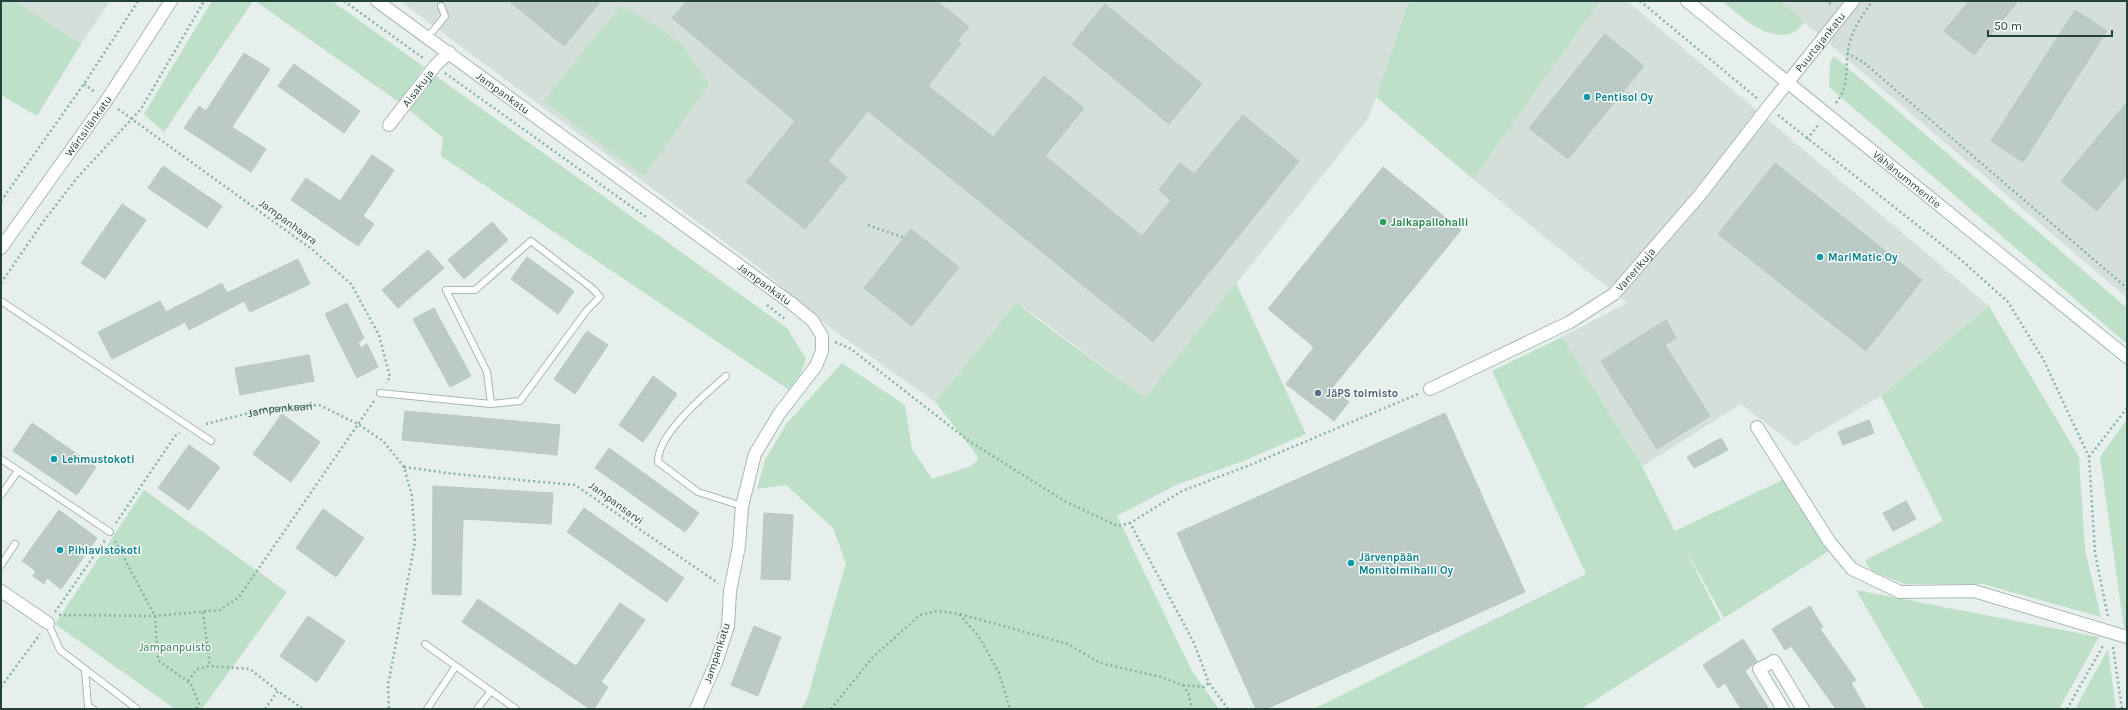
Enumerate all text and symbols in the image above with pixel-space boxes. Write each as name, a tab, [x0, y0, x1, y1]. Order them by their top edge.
street label: Puurtajankatu	[1792, 10, 1848, 75]
scale bar	[1988, 12, 2112, 38]
text: 50 m	[1994, 19, 2022, 33]
street label: Aisakuja	[399, 67, 437, 109]
street label: Jampankatu	[474, 69, 532, 117]
place label: Pentisol Oy	[1595, 91, 1654, 104]
marker: Pentisol Oy	[1582, 92, 1592, 102]
street label: Wärtsilänkatu	[62, 93, 114, 159]
street label: Vähänummentie	[1870, 148, 1944, 211]
street label: Jampanhaara	[256, 197, 320, 247]
place label: Jalkapallohalli	[1391, 216, 1468, 229]
marker: Jalkapallohalli	[1378, 217, 1388, 227]
street label: Vanerikuja	[1613, 245, 1658, 294]
place label: MariMatic Oy	[1828, 251, 1898, 264]
marker: MariMatic Oy	[1815, 252, 1825, 262]
street label: Jampankatu	[735, 260, 794, 308]
place label: JäPS toimisto	[1326, 387, 1398, 400]
marker: JäPS toimisto	[1313, 388, 1323, 398]
street label: Jampankaari	[246, 399, 313, 420]
place label: Lehmustokoti	[62, 453, 135, 466]
marker: Lehmustokoti	[49, 454, 59, 464]
street label: Jampansarvi	[586, 479, 646, 527]
place label: Pihlavistokoti	[68, 544, 141, 557]
marker: Pihlavistokoti	[55, 545, 65, 555]
place label: Järvenpään Monitoimihalli Oy	[1359, 551, 1453, 577]
marker: Järvenpään Monitoimihalli Oy	[1346, 558, 1356, 568]
street label: Jampankatu	[701, 621, 733, 685]
park label: Jampanpuisto	[139, 641, 211, 654]

